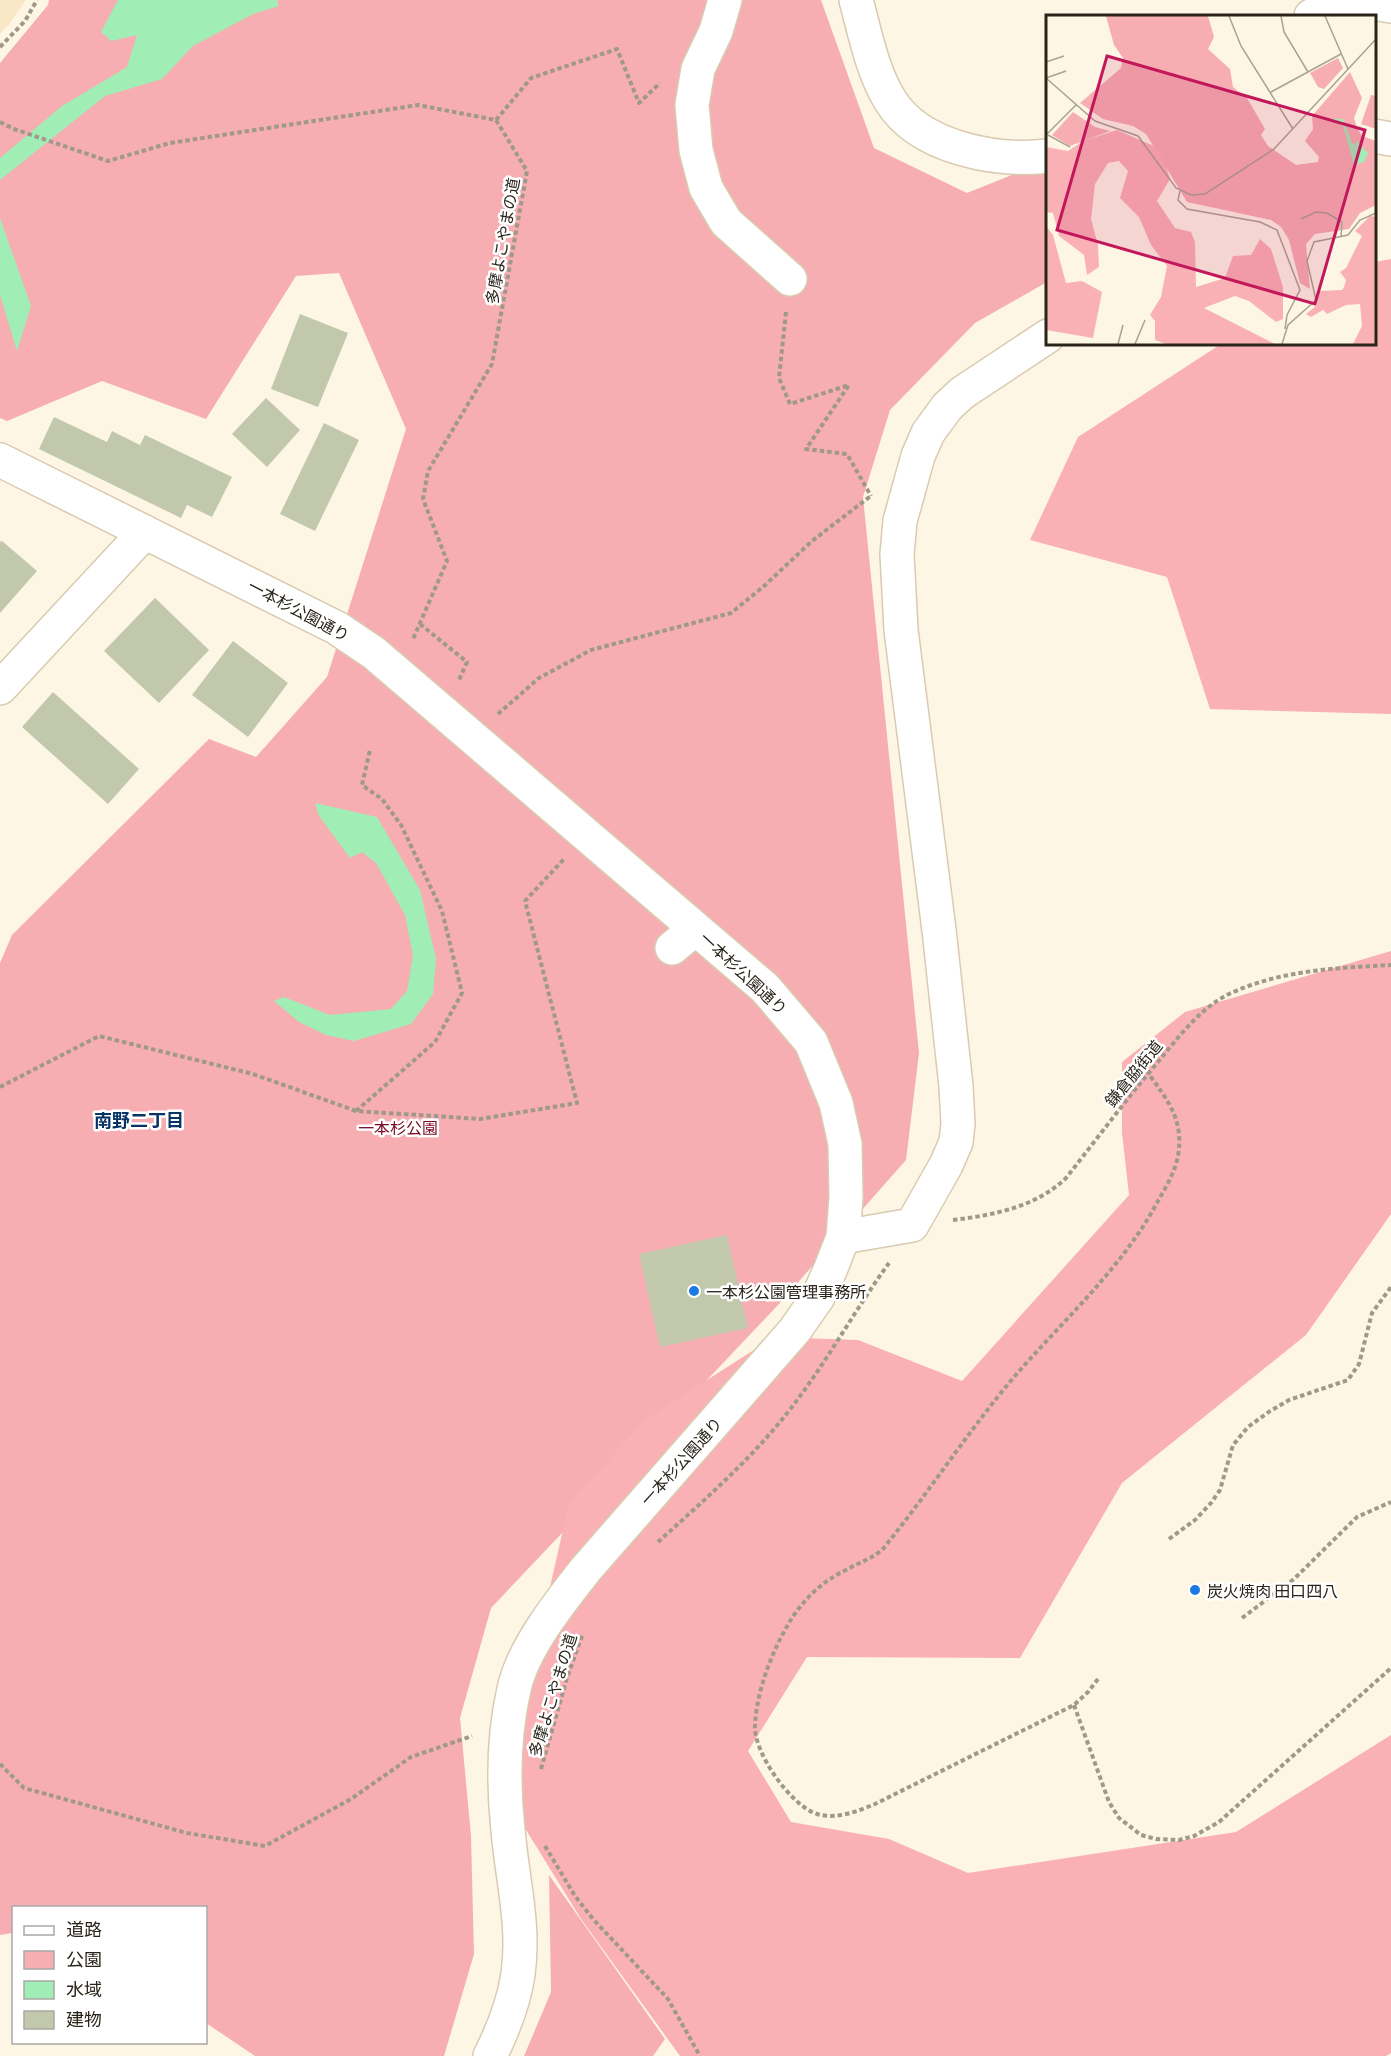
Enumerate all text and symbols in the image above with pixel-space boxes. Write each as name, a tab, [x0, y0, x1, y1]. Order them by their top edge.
inset map	[1046, 15, 1376, 345]
street label: 多摩よこやまの道	[482, 176, 522, 306]
street label: 一本杉公園通り	[245, 575, 353, 645]
street label: 一本杉公園通り	[697, 928, 791, 1018]
street label: 鎌倉脇街道	[1100, 1036, 1166, 1110]
district label: 南野二丁目	[94, 1109, 184, 1131]
park label: 一本杉公園	[358, 1118, 438, 1137]
place label: 一本杉公園管理事務所	[706, 1282, 866, 1301]
marker: 一本杉公園管理事務所	[687, 1284, 701, 1298]
street label: 一本杉公園通り	[636, 1413, 726, 1509]
place label: 炭火焼肉 田口四八	[1207, 1581, 1338, 1600]
marker: 炭火焼肉 田口四八	[1188, 1583, 1202, 1597]
street label: 多摩よこやまの道	[524, 1631, 580, 1759]
legend	[12, 1906, 207, 2044]
text: 道路	[66, 1918, 102, 1940]
text: 公園	[66, 1948, 102, 1970]
text: 水域	[66, 1978, 102, 2000]
text: 建物	[66, 2008, 102, 2030]

